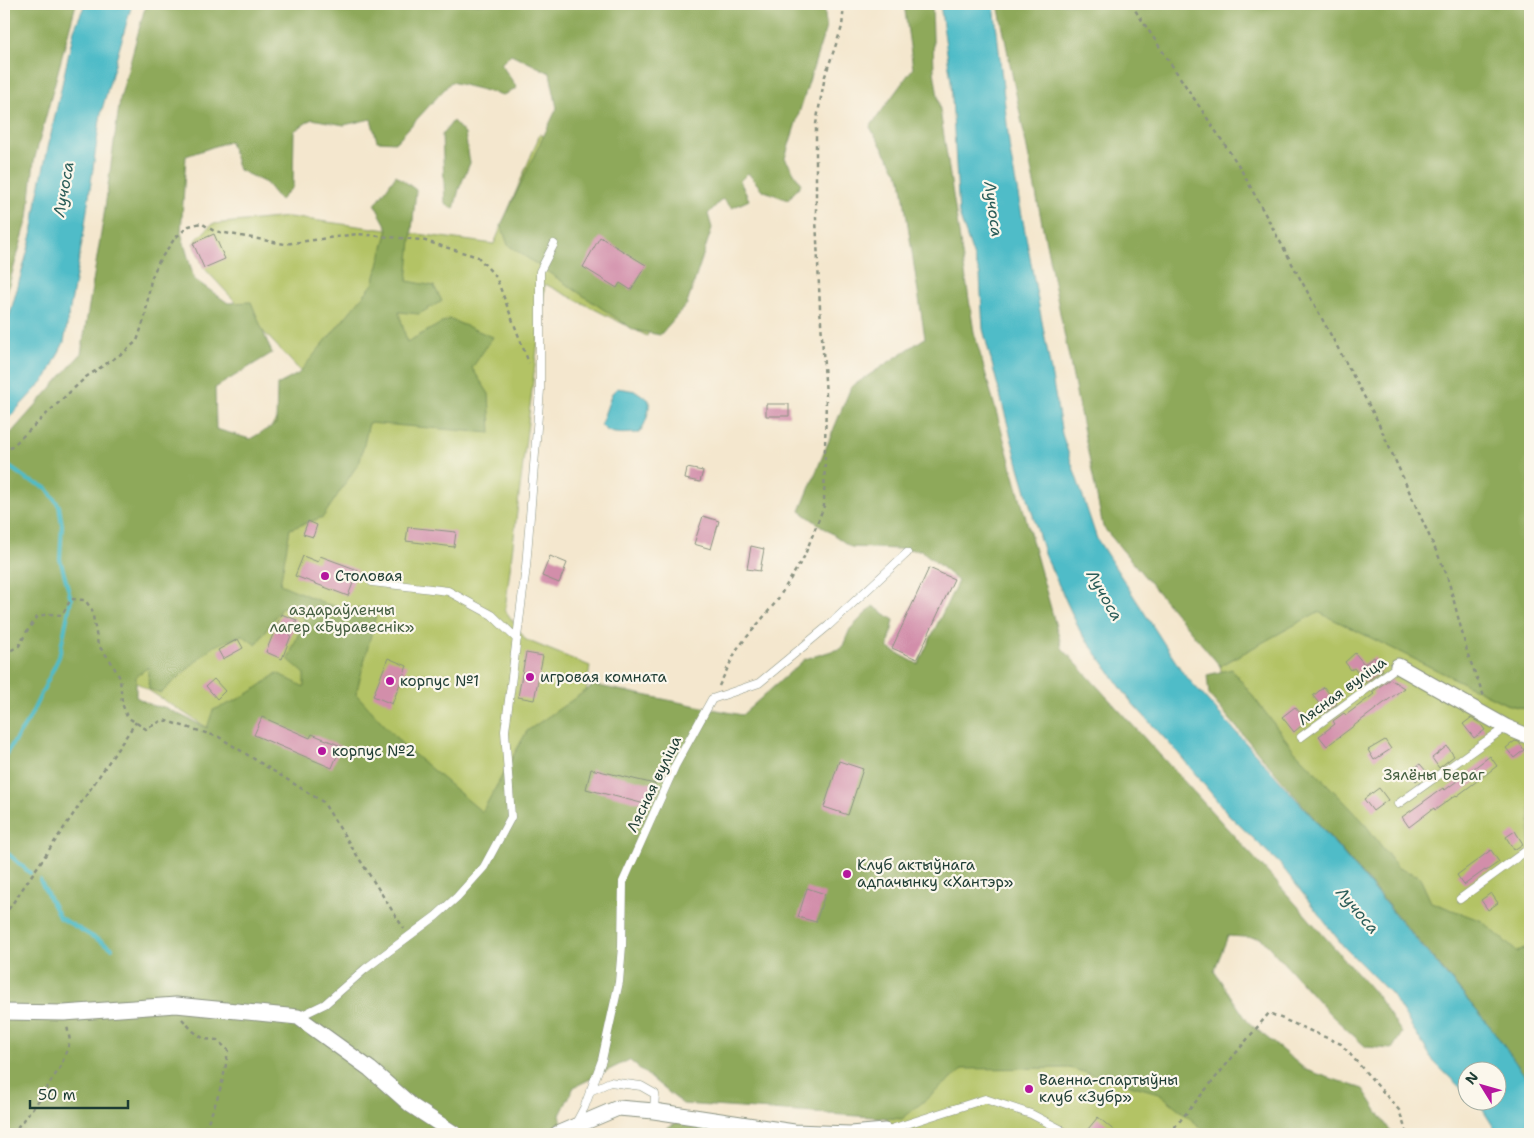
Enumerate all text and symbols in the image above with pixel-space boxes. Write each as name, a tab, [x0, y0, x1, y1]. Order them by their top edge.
water label: Лучоса	[48, 160, 79, 219]
water label: Лучоса	[979, 179, 1008, 238]
water label: Лучоса	[1081, 565, 1128, 625]
place label: Столовая	[335, 566, 402, 586]
marker: Столовая	[319, 570, 331, 582]
park label: аздараўленчы лагер «Буравеснік»	[270, 600, 414, 637]
street label: Лясная вуліца	[1294, 652, 1391, 730]
place label: игровая комната	[540, 667, 667, 687]
place label: корпус №1	[400, 671, 479, 691]
marker: игровая комната	[524, 671, 536, 683]
marker: корпус №1	[384, 675, 396, 687]
street label: Лясная вуліца	[622, 732, 686, 835]
place label: корпус №2	[332, 741, 416, 761]
marker: корпус №2	[316, 745, 328, 757]
park label: Зялёны Бераг	[1383, 765, 1485, 785]
place label: Клуб актыўнага адпачынку «Хантэр»	[857, 855, 1013, 892]
marker: Клуб актыўнага адпачынку «Хантэр»	[841, 868, 853, 880]
water label: Лучоса	[1331, 882, 1384, 938]
north arrow	[1456, 1060, 1506, 1110]
text: N	[1461, 1068, 1482, 1088]
place label: Ваенна-спартыўны клуб «Зубр»	[1039, 1070, 1178, 1107]
scale bar	[30, 1078, 128, 1110]
marker: Ваенна-спартыўны клуб «Зубр»	[1023, 1083, 1035, 1095]
text: 50 m	[38, 1085, 76, 1105]

